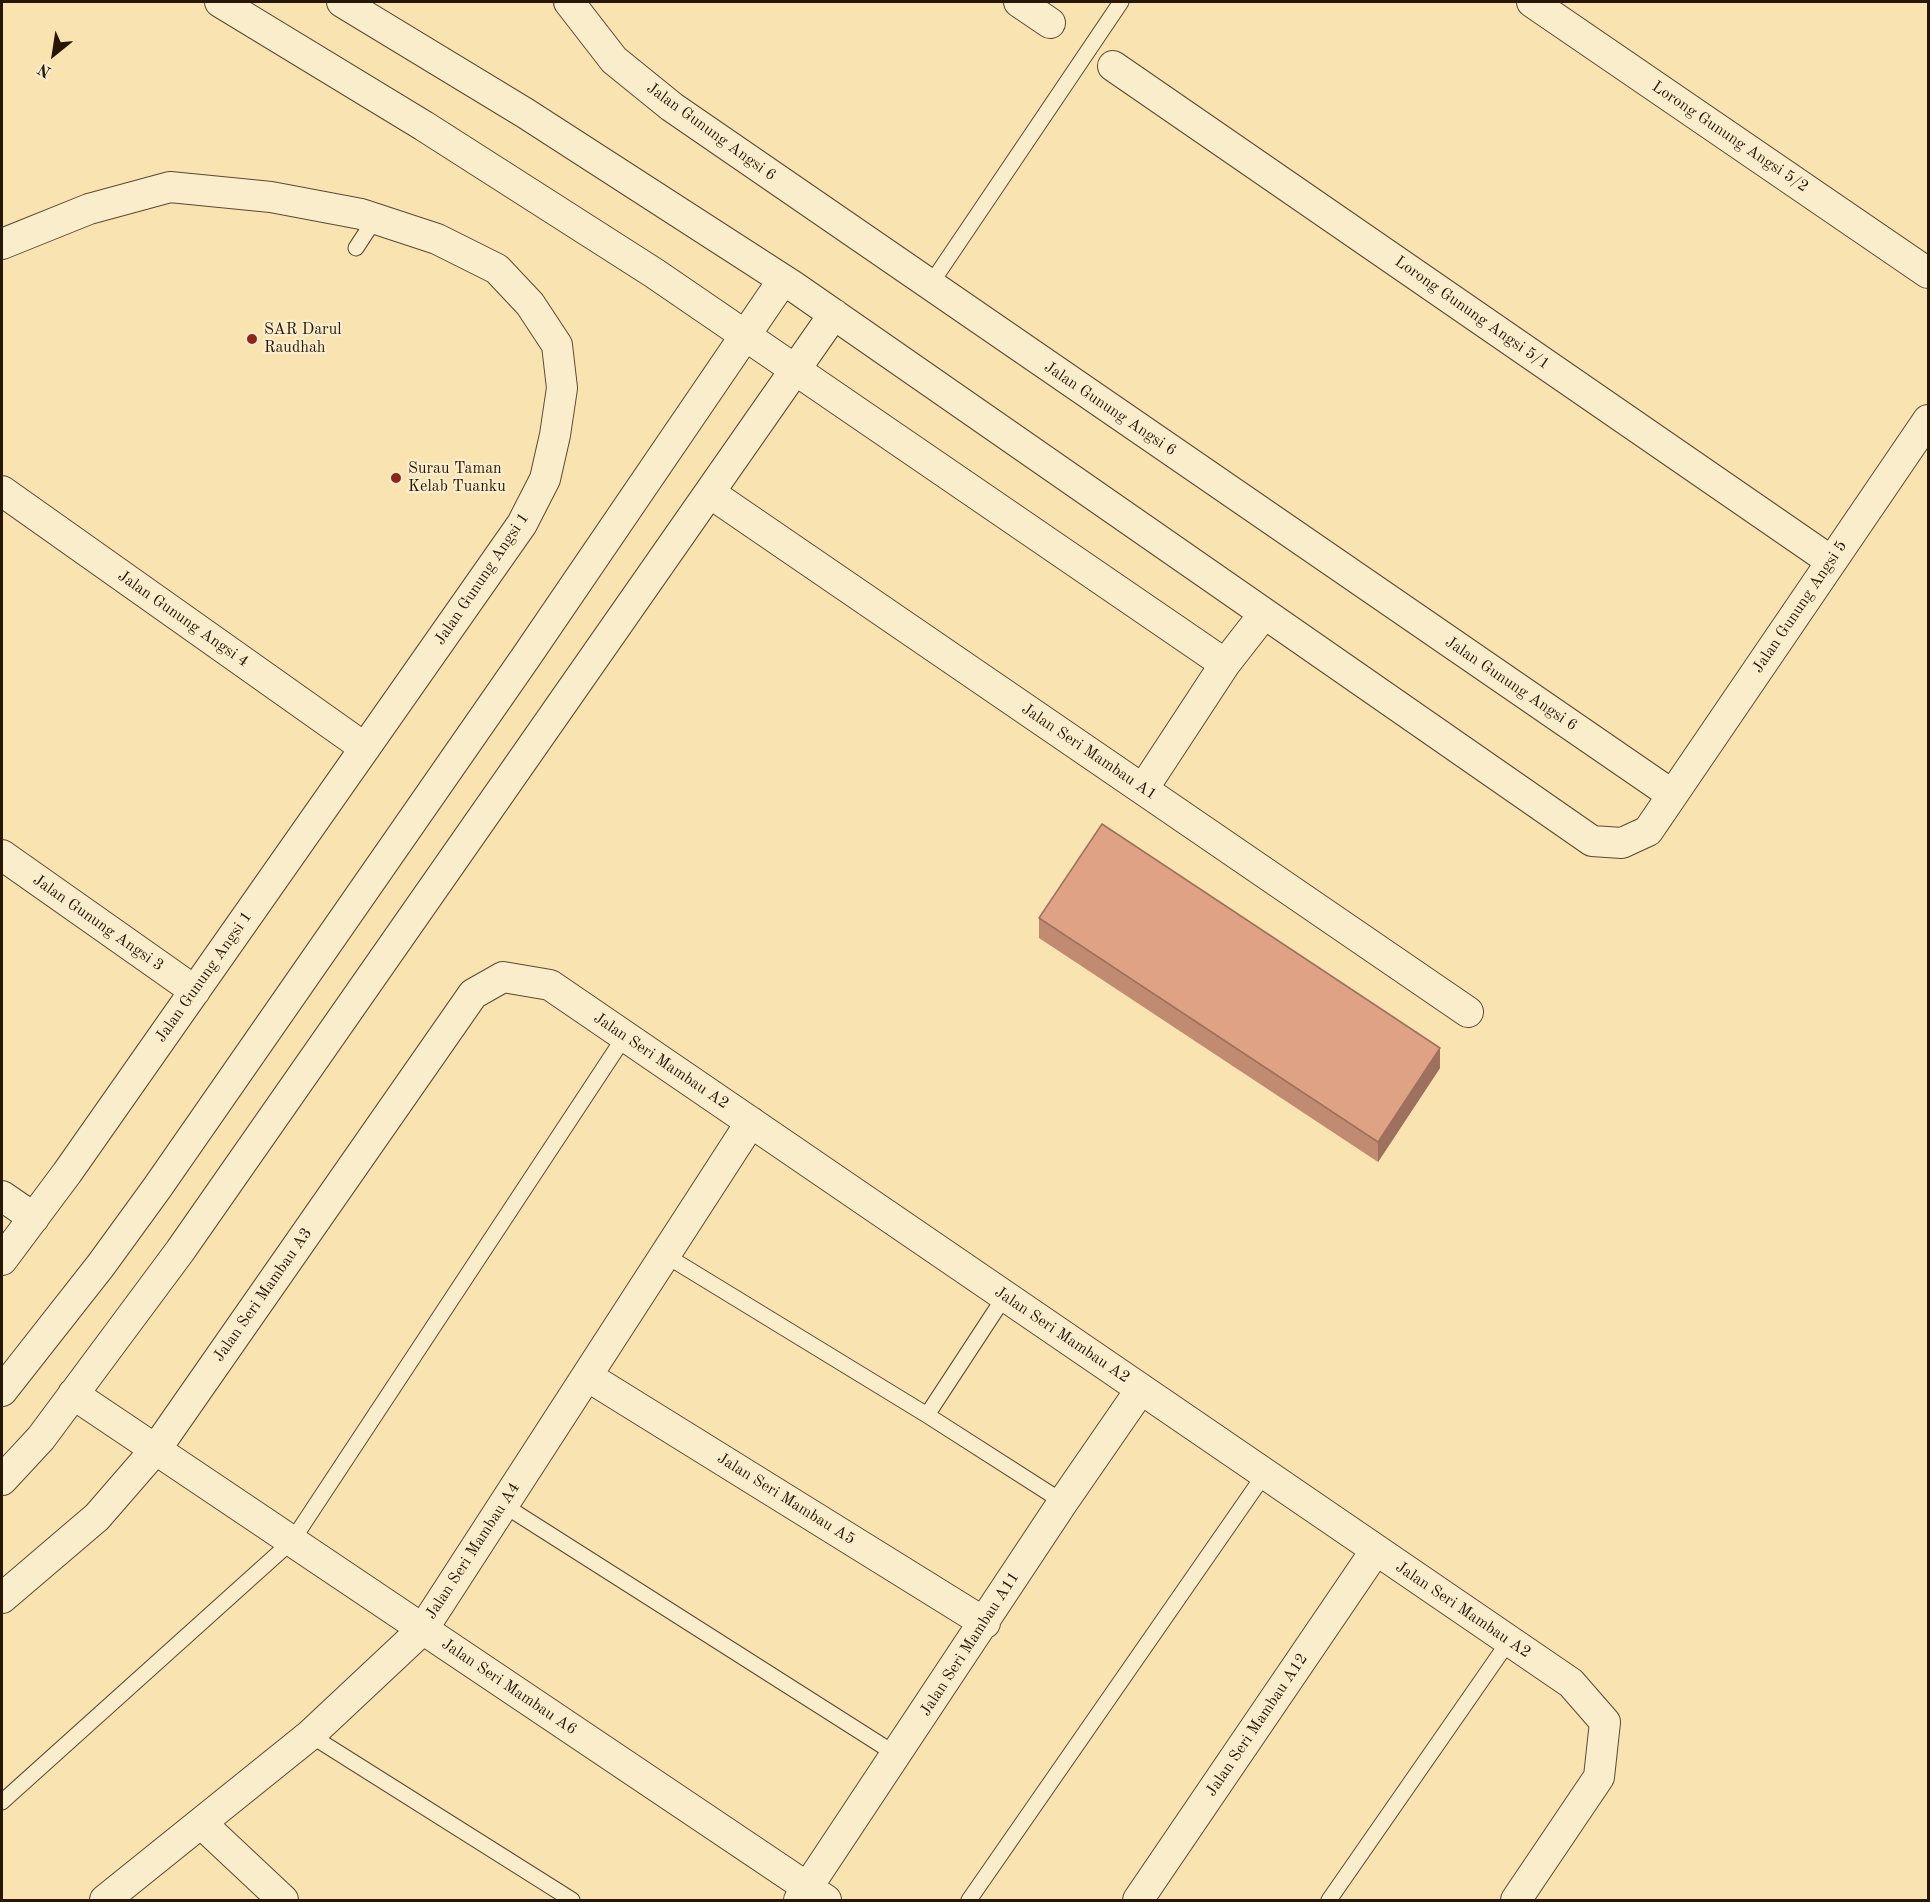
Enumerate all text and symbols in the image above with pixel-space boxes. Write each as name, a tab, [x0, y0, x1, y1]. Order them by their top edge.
north arrow	[24, 24, 84, 84]
text: N	[36, 60, 54, 80]
street label: Lorong Gunung Angsi 5/2	[1648, 77, 1812, 197]
street label: Jalan Gunung Angsi 6	[642, 79, 780, 185]
street label: Lorong Gunung Angsi 5/1	[1391, 252, 1553, 374]
place label: SAR Darul Raudhah	[264, 320, 342, 358]
marker: SAR Darul Raudhah	[245, 332, 259, 346]
street label: Jalan Gunung Angsi 6	[1040, 358, 1180, 460]
place label: Surau Taman Kelab Tuanku	[408, 459, 506, 497]
marker: Surau Taman Kelab Tuanku	[389, 471, 403, 485]
street label: Jalan Gunung Angsi 1	[431, 509, 533, 649]
street label: Jalan Gunung Angsi 5	[1749, 537, 1851, 677]
street label: Jalan Gunung Angsi 4	[114, 567, 252, 671]
street label: Jalan Gunung Angsi 6	[1441, 633, 1581, 735]
street label: Jalan Seri Mambau A1	[1018, 700, 1160, 804]
street label: Jalan Gunung Angsi 3	[29, 871, 167, 975]
street label: Jalan Gunung Angsi 1	[152, 908, 256, 1046]
street label: Jalan Seri Mambau A2	[590, 1009, 732, 1113]
street label: Jalan Seri Mambau A3	[209, 1224, 317, 1366]
street label: Jalan Seri Mambau A2	[991, 1283, 1133, 1387]
street label: Jalan Seri Mambau A5	[713, 1449, 859, 1549]
street label: Jalan Seri Mambau A4	[422, 1479, 524, 1623]
street label: Jalan Seri Mambau A2	[1392, 1558, 1534, 1662]
street label: Jalan Seri Mambau A11	[916, 1568, 1024, 1720]
street label: Jalan Seri Mambau A6	[438, 1635, 580, 1739]
street label: Jalan Seri Mambau A12	[1202, 1650, 1312, 1800]

